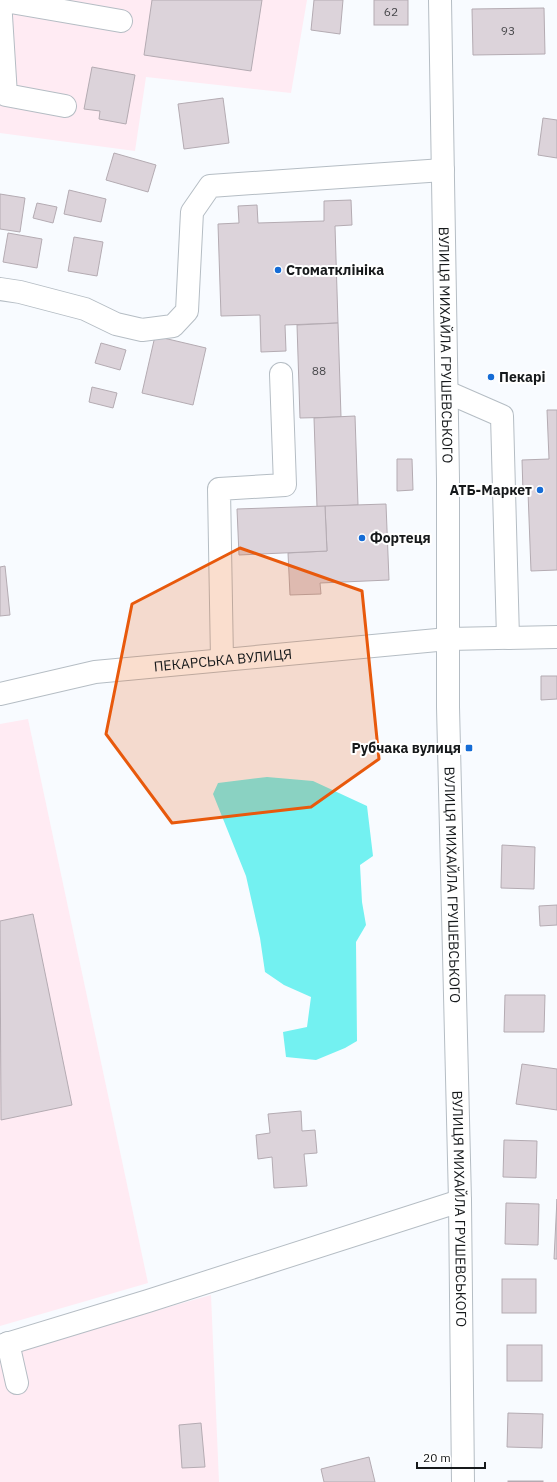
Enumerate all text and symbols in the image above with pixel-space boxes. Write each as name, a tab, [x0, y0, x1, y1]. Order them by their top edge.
house number: 62	[384, 4, 398, 19]
house number: 93	[501, 23, 515, 38]
street label: ВУЛИЦЯ МИХАЙЛА ГРУШЕВСЬКОГО	[435, 227, 457, 463]
place label: Стоматклініка	[286, 261, 384, 279]
marker: Стоматклініка	[273, 265, 283, 275]
house number: 88	[312, 363, 326, 378]
place label: Пекарі	[499, 368, 545, 386]
marker: Пекарі	[486, 372, 496, 382]
place label: АТБ-Маркет	[450, 481, 532, 499]
marker: АТБ-Маркет	[535, 485, 545, 495]
place label: Фортеця	[370, 529, 431, 547]
marker: Фортеця	[357, 533, 367, 543]
street label: ПЕКАРСЬКА ВУЛИЦЯ	[153, 645, 293, 675]
place label: Рубчака вулиця	[352, 739, 461, 757]
marker: Рубчака вулиця	[464, 743, 474, 753]
street label: ВУЛИЦЯ МИХАЙЛА ГРУШЕВСЬКОГО	[440, 766, 464, 1003]
street label: ВУЛИЦЯ МИХАЙЛА ГРУШЕВСЬКОГО	[448, 1090, 470, 1327]
scale bar	[417, 1444, 485, 1470]
text: 20 m	[423, 1450, 451, 1465]

